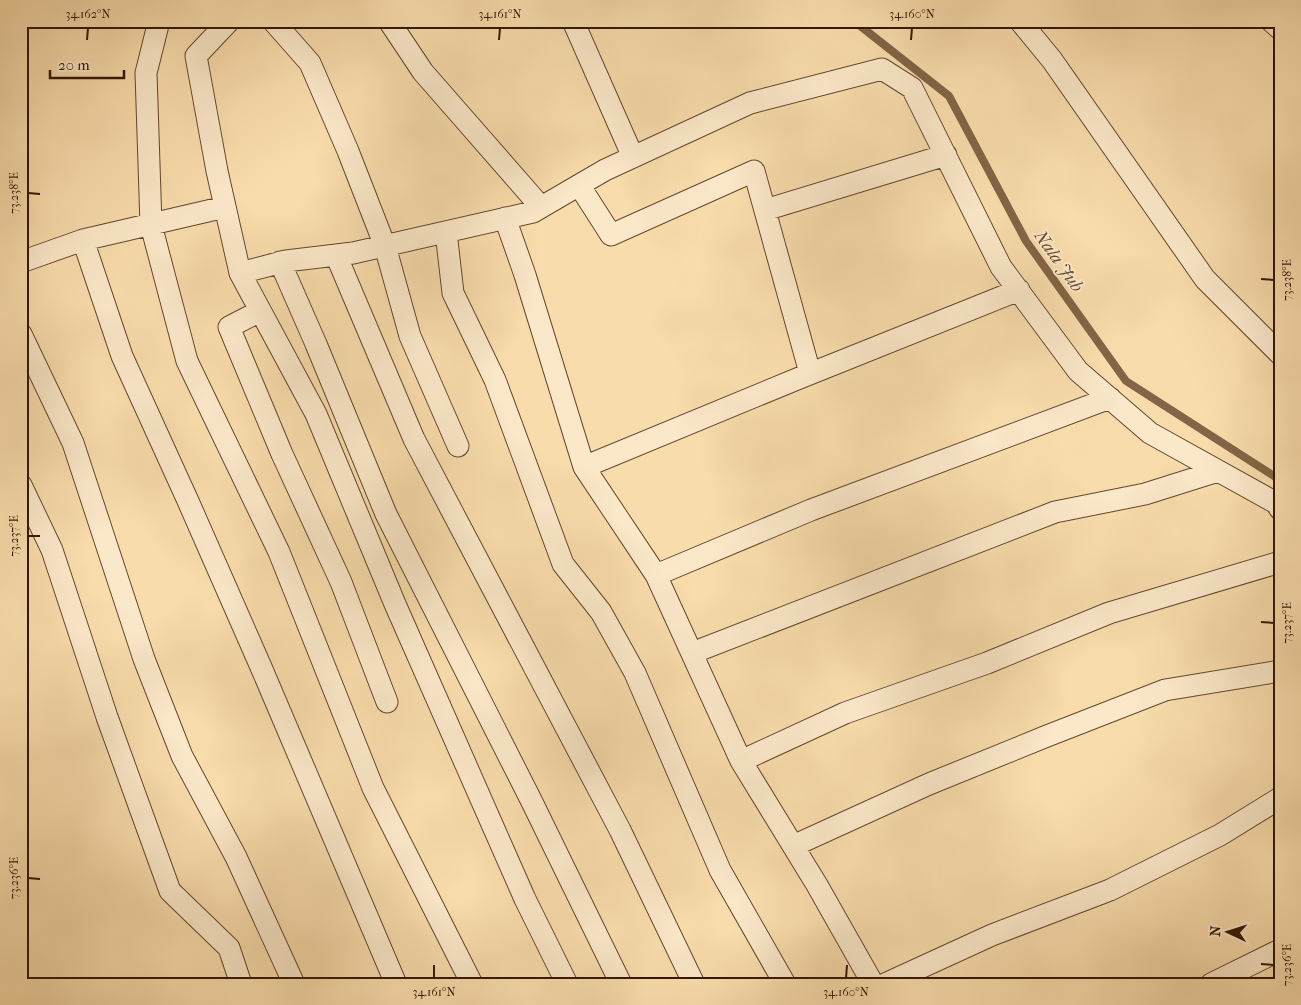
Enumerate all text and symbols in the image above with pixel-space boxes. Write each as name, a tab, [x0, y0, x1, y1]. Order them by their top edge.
text: 34.162°N	[65, 7, 111, 21]
text: 34.161°N	[478, 7, 522, 21]
text: 34.160°N	[889, 7, 935, 21]
scale bar	[50, 48, 124, 80]
text: 20 m	[58, 56, 90, 74]
text: 73.238°E	[7, 172, 21, 214]
water label: Nala Jub	[1029, 226, 1087, 296]
text: 73.238°E	[1280, 259, 1294, 301]
text: 73.237°E	[7, 515, 21, 557]
text: 73.237°E	[1280, 602, 1294, 644]
text: 73.236°E	[7, 857, 21, 899]
north arrow	[1204, 908, 1254, 958]
text: N	[1207, 925, 1224, 937]
text: 73.236°E	[1280, 944, 1294, 986]
text: 34.161°N	[412, 985, 456, 999]
text: 34.160°N	[823, 985, 869, 999]

